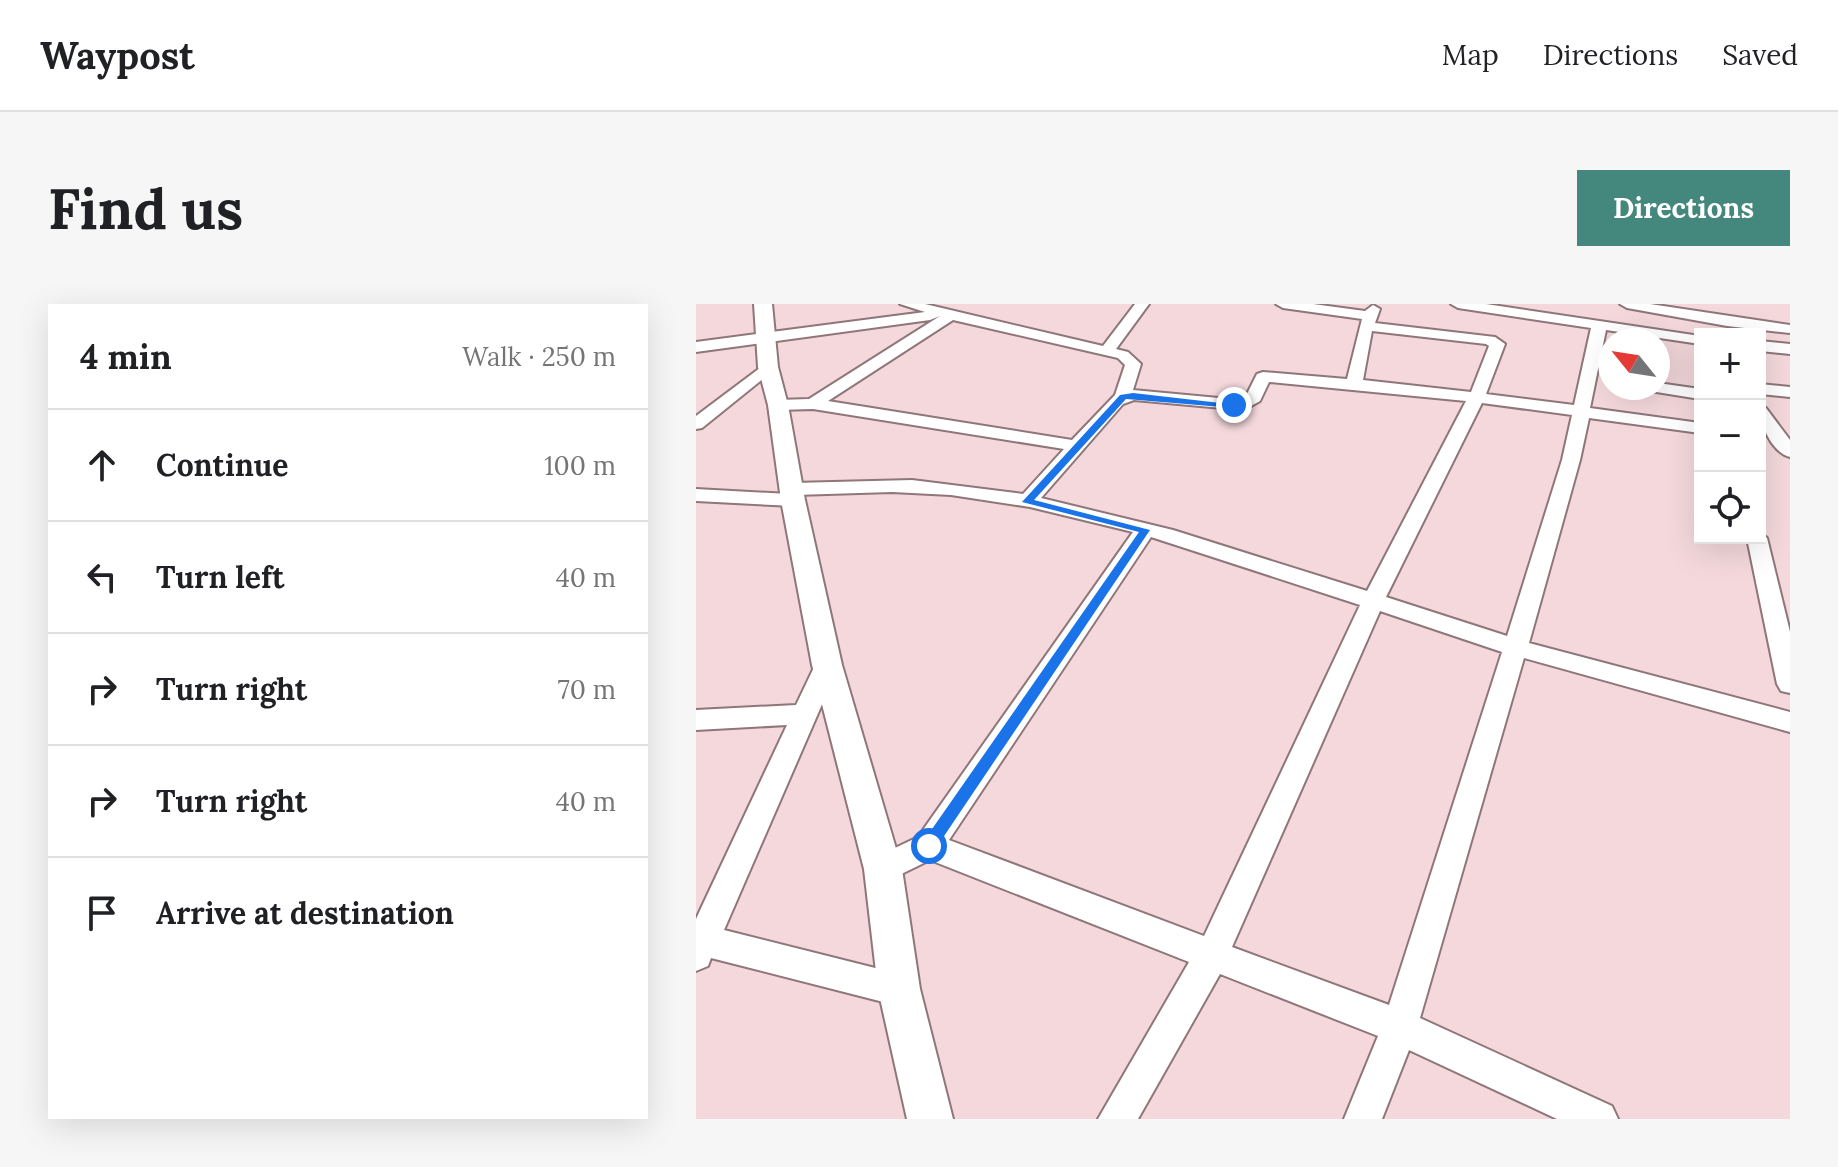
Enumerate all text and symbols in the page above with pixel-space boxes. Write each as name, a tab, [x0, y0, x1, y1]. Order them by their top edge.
text: Waypost	[40, 31, 195, 79]
text: Map	[1442, 37, 1499, 73]
text: Directions	[1543, 37, 1678, 73]
text: Saved	[1722, 37, 1798, 73]
button: Directions	[1577, 170, 1790, 246]
text: Find us	[48, 173, 243, 244]
north arrow	[1598, 328, 1670, 400]
map controls	[1694, 328, 1766, 544]
button: +	[1694, 328, 1766, 400]
text: 4 min	[80, 335, 172, 378]
text: Walk · 250 m	[462, 340, 616, 373]
route end	[1216, 387, 1252, 423]
button: −	[1694, 400, 1766, 472]
icon: ahead	[80, 443, 124, 487]
text: Continue	[156, 446, 288, 484]
text: 100 m	[544, 449, 616, 482]
button: locate	[1694, 472, 1766, 544]
icon: left	[80, 555, 124, 599]
text: Turn left	[156, 558, 284, 596]
text: 40 m	[556, 561, 616, 594]
icon: right	[80, 667, 124, 711]
text: Turn right	[156, 670, 307, 708]
text: 70 m	[558, 673, 616, 706]
icon: right	[80, 779, 124, 823]
text: Turn right	[156, 782, 307, 820]
text: 40 m	[556, 785, 616, 818]
route start	[911, 828, 947, 864]
icon: arrive	[80, 891, 124, 935]
text: Arrive at destination	[156, 894, 454, 932]

